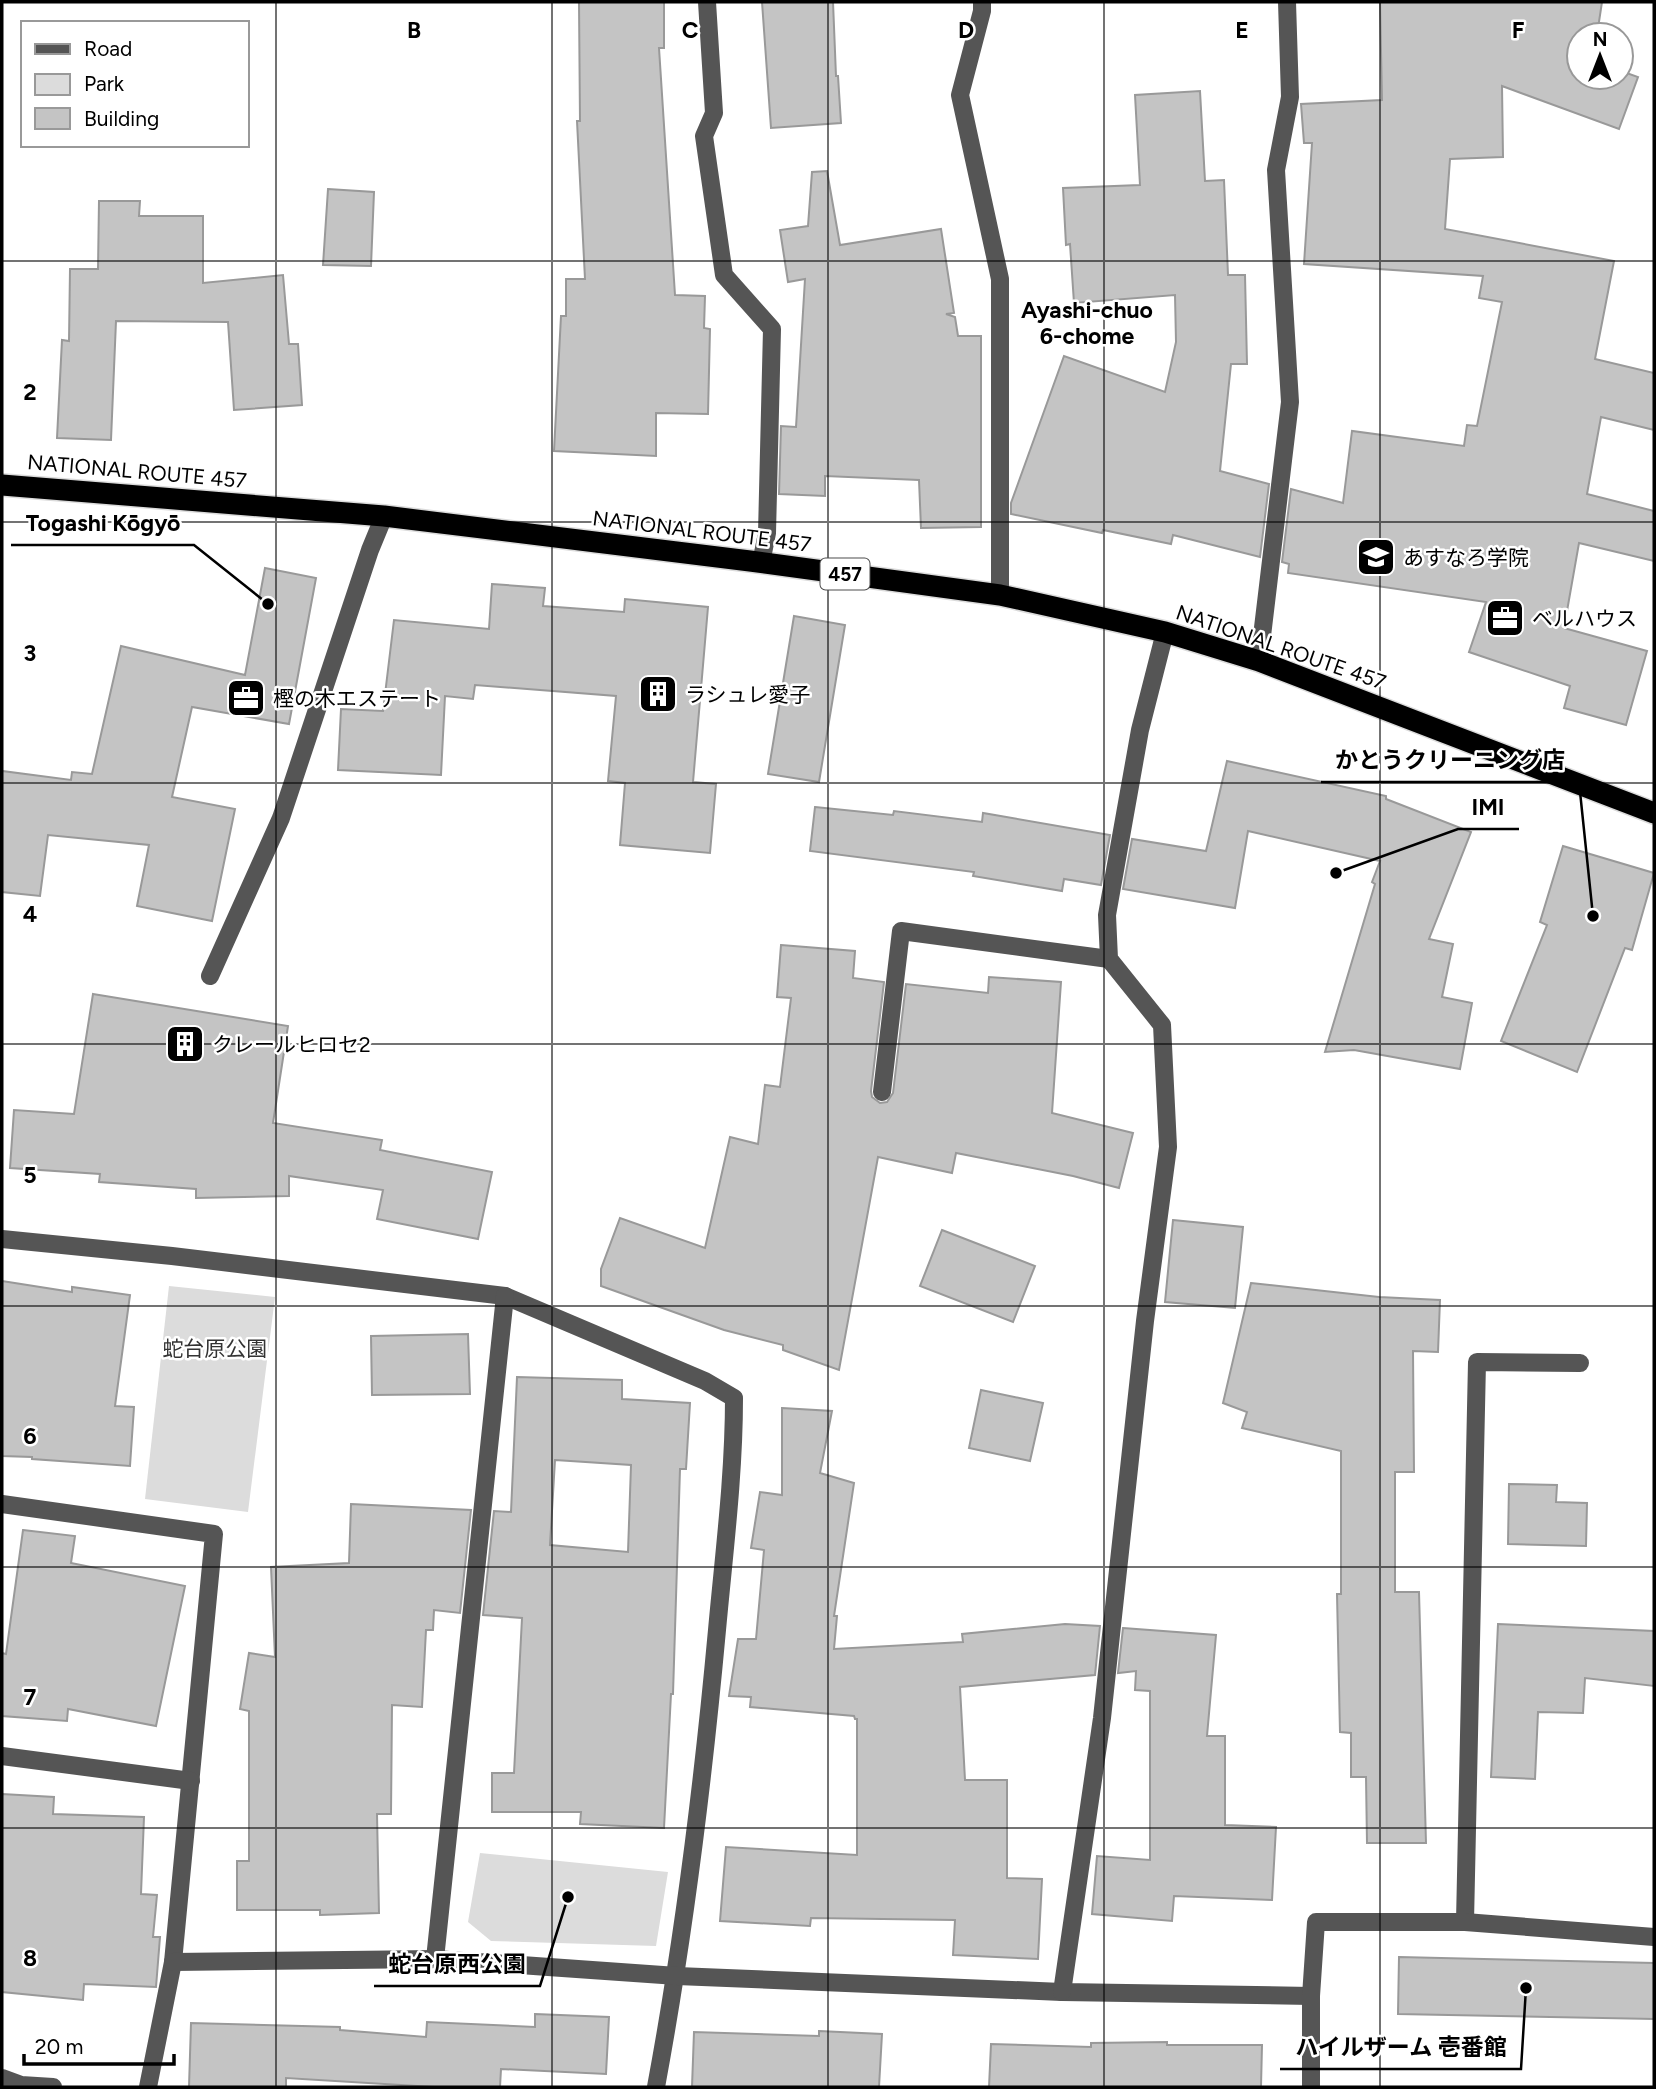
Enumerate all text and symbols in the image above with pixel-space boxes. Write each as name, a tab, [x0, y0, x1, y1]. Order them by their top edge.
text: B	[407, 16, 421, 44]
text: C	[682, 16, 699, 44]
text: D	[958, 16, 974, 44]
text: E	[1235, 16, 1249, 44]
text: F	[1512, 16, 1525, 44]
legend	[21, 21, 248, 147]
north arrow	[1565, 21, 1635, 91]
text: N	[1593, 28, 1607, 51]
text: Road	[84, 36, 132, 61]
text: Park	[84, 71, 125, 96]
text: Building	[84, 106, 159, 131]
district label: Ayashi-chuo 6-chome	[1021, 296, 1153, 350]
text: 2	[23, 378, 37, 406]
street label: NATIONAL ROUTE 457	[26, 449, 248, 493]
callout: Togashi Kōgyō	[11, 501, 194, 545]
street label: NATIONAL ROUTE 457	[591, 505, 813, 557]
text: Togashi Kōgyō	[26, 509, 180, 537]
school or university icon: あすなろ学院	[1355, 536, 1397, 578]
place label: あすなろ学院	[1403, 545, 1529, 570]
road number: 457	[820, 558, 870, 590]
office icon: ベルハウス	[1484, 597, 1526, 639]
street label: NATIONAL ROUTE 457	[1173, 599, 1389, 695]
place label: ベルハウス	[1532, 606, 1637, 631]
text: 3	[24, 639, 36, 667]
building icon: ラシュレ愛子	[637, 673, 679, 715]
office icon: 樫の木エステート	[225, 677, 267, 719]
place label: ラシュレ愛子	[685, 682, 810, 707]
place label: 樫の木エステート	[273, 686, 441, 711]
callout: かとうクリーニング店	[1321, 738, 1579, 782]
text: かとうクリーニング店	[1335, 746, 1565, 774]
callout: IMI	[1458, 785, 1519, 829]
text: IMI	[1471, 793, 1505, 821]
text: 4	[23, 900, 37, 928]
building icon: クレールヒロセ2	[164, 1023, 206, 1065]
place label: クレールヒロセ2	[212, 1032, 371, 1057]
text: 5	[23, 1161, 37, 1189]
park label: 蛇台原公園	[163, 1336, 268, 1361]
text: 6	[23, 1422, 37, 1450]
text: 7	[24, 1683, 37, 1711]
callout: 蛇台原西公園	[374, 1942, 540, 1986]
text: 8	[23, 1944, 37, 1972]
text: 蛇台原西公園	[388, 1950, 526, 1978]
scale bar	[24, 2022, 175, 2066]
callout: ハイルザーム 壱番館	[1280, 2025, 1521, 2069]
text: ハイルザーム 壱番館	[1295, 2033, 1507, 2061]
text: 20 m	[35, 2034, 83, 2059]

